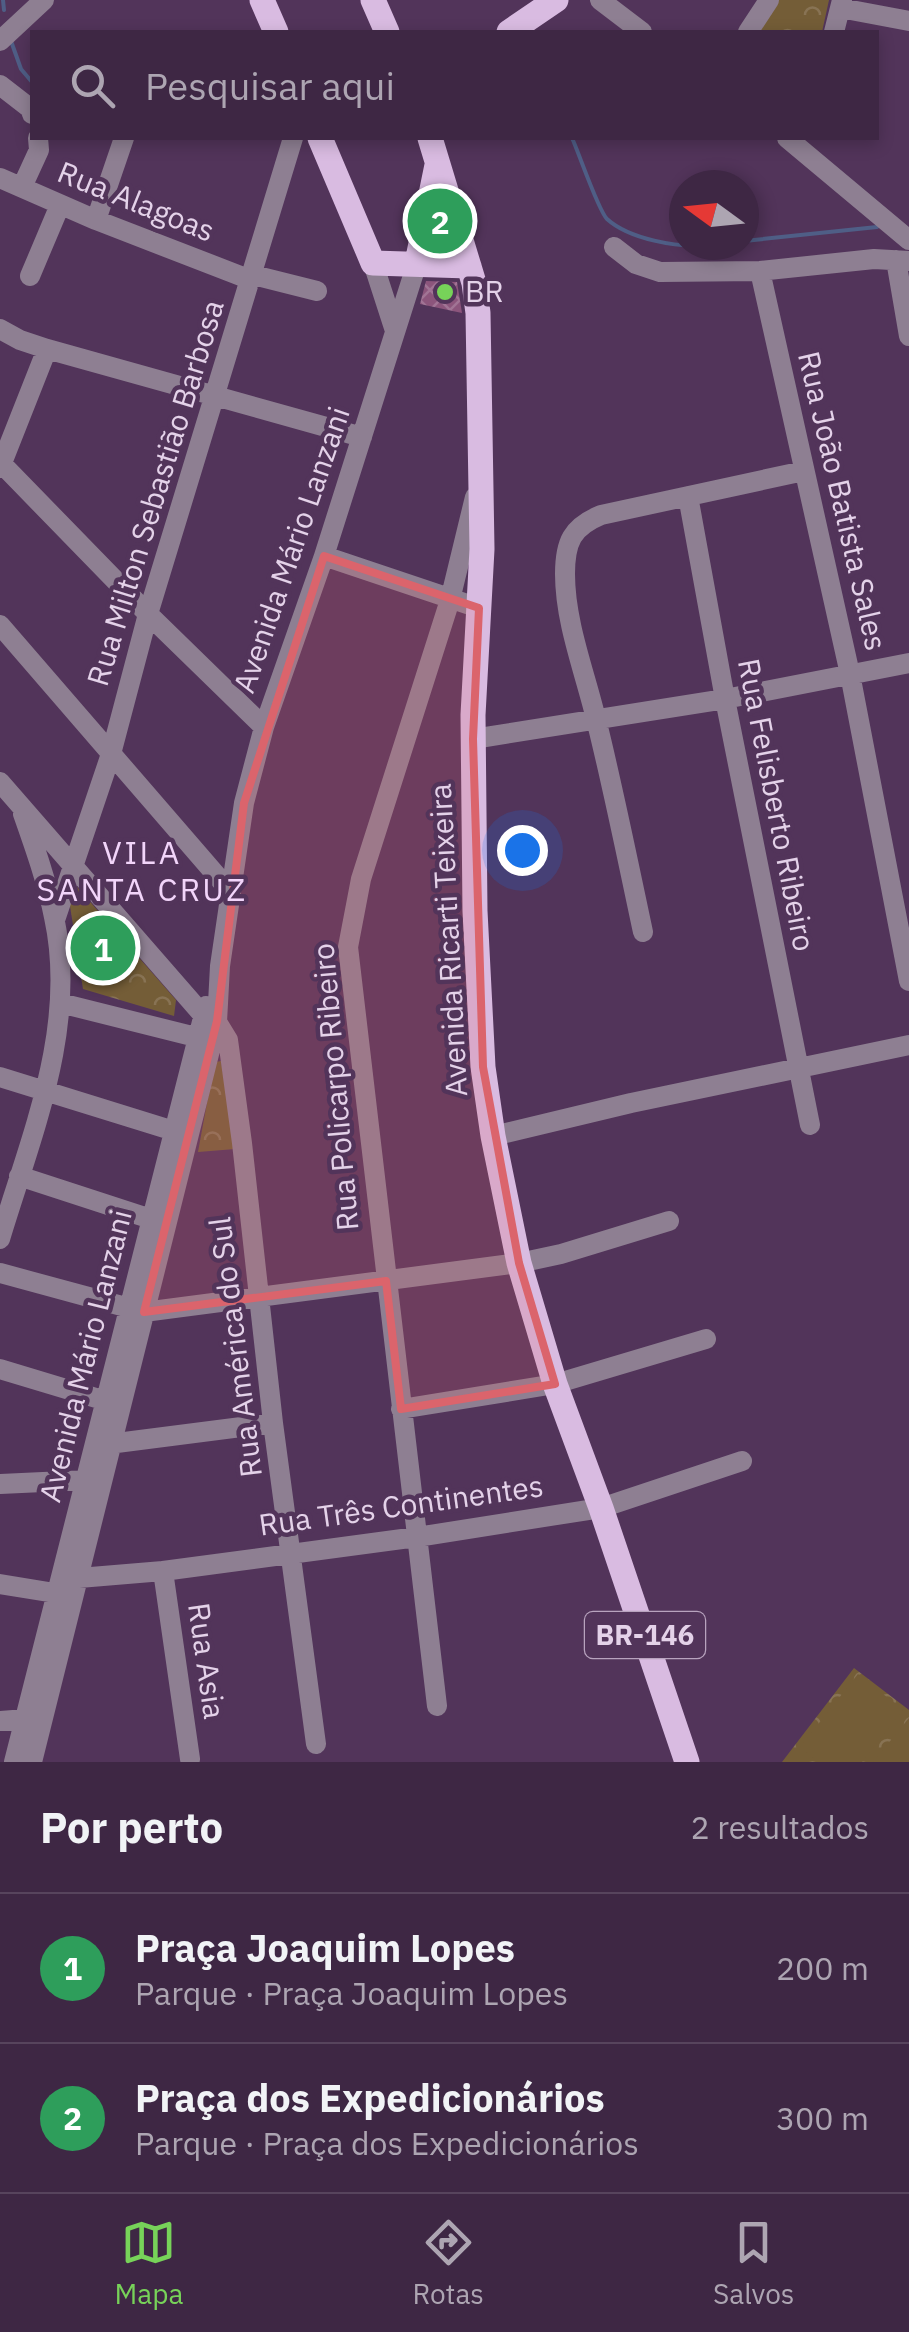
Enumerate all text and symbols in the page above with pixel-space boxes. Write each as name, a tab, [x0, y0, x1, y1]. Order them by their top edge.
search box	[30, 30, 879, 140]
icon: search	[65, 58, 120, 113]
text: Pesquisar aqui	[145, 61, 395, 110]
street label: Rua Alagoas	[52, 151, 221, 250]
north arrow	[669, 170, 759, 260]
pin: 2	[408, 184, 472, 258]
place label: BR	[465, 271, 504, 310]
marker: BR	[434, 281, 456, 303]
street label: Rua Milton Sebastião Barbosa	[77, 295, 232, 690]
street label: Rua João Batista Sales	[790, 347, 897, 654]
street label: Avenida Mário Lanzani	[223, 401, 358, 698]
street label: Rua Felisberto Ribeiro	[730, 655, 825, 954]
street label: Avenida Ricarti Teixeira	[420, 782, 475, 1098]
your location	[497, 825, 548, 876]
district label: VILA SANTA CRUZ	[36, 831, 248, 910]
pin: 1	[70, 910, 136, 986]
street label: Rua Policarpo Ribeiro	[303, 942, 367, 1233]
street label: Avenida Mário Lanzani	[29, 1205, 140, 1506]
street label: Rua América do Sul	[199, 1215, 270, 1480]
street label: Rua Três Continentes	[256, 1465, 545, 1544]
street label: Rua Asia	[180, 1600, 235, 1721]
road number: BR-146	[585, 1612, 705, 1658]
text: Por perto	[40, 1800, 223, 1855]
text: 2 resultados	[690, 1806, 869, 1848]
text: Praça Joaquim Lopes	[135, 1923, 515, 1972]
text: 1	[63, 1947, 82, 1989]
text: 200 m	[776, 1947, 869, 1989]
text: Parque · Praça Joaquim Lopes	[135, 1972, 568, 2014]
text: Praça dos Expedicionários	[135, 2073, 605, 2122]
text: 2	[63, 2097, 82, 2139]
text: 300 m	[776, 2097, 869, 2139]
text: Parque · Praça dos Expedicionários	[135, 2122, 639, 2164]
tab: Mapa	[115, 2215, 183, 2312]
tab: Rotas	[412, 2215, 484, 2312]
tab: Salvos	[713, 2215, 794, 2312]

